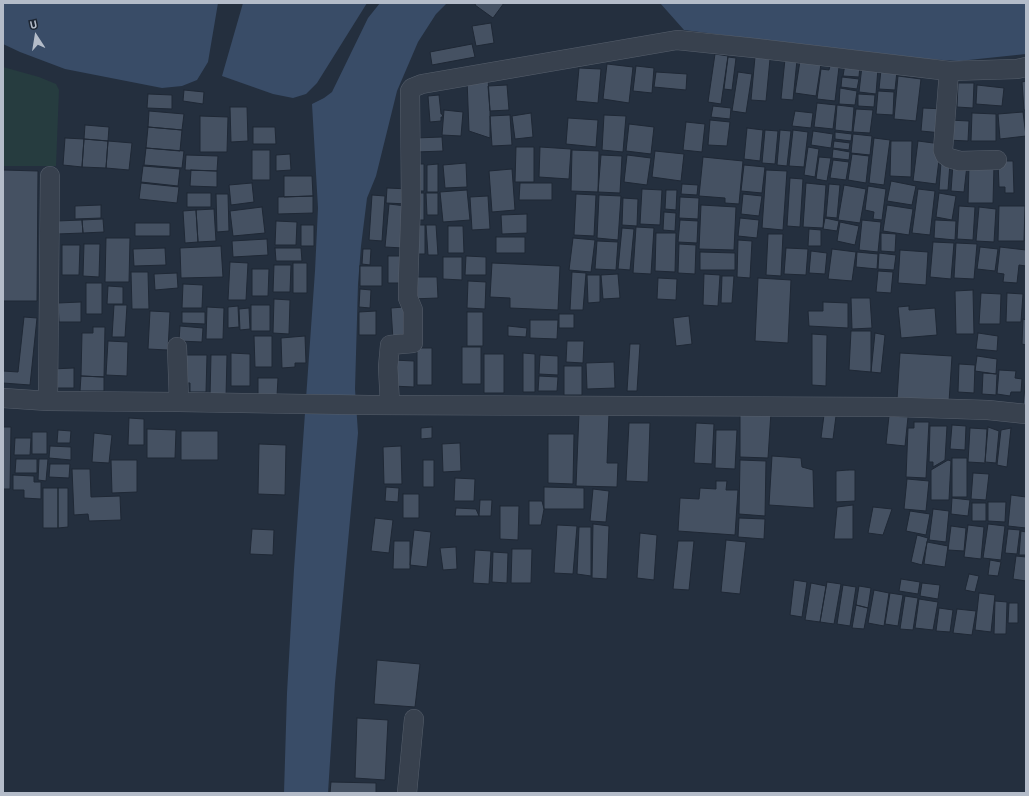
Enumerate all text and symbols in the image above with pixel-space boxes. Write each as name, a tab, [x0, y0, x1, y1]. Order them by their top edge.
north arrow	[16, 16, 56, 56]
text: U	[28, 16, 39, 33]

